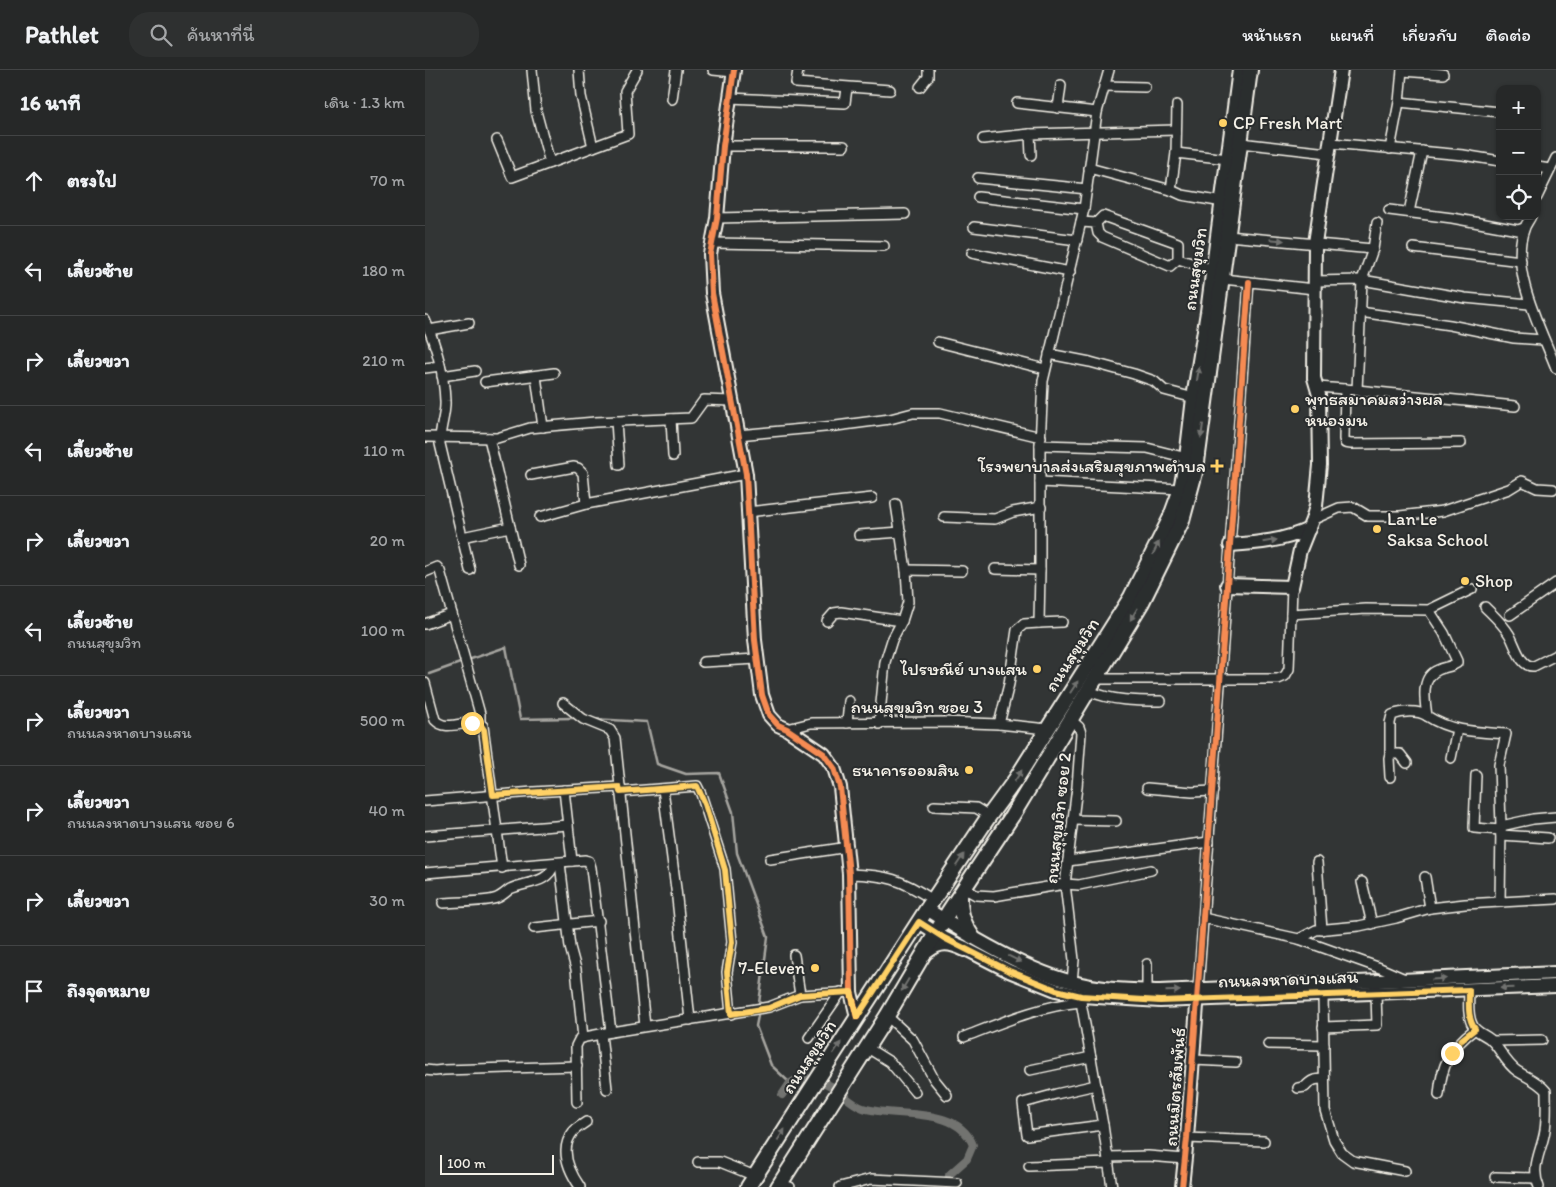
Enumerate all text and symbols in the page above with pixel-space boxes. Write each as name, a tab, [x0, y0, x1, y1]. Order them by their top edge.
search box	[129, 12, 479, 57]
text: Pathlet	[25, 20, 99, 49]
icon: search	[147, 21, 175, 49]
text: ค้นหาที่นี่	[187, 23, 254, 46]
text: หน้าแรก	[1242, 24, 1302, 46]
text: แผนที่	[1330, 24, 1374, 46]
text: เกี่ยวกับ	[1402, 24, 1457, 46]
text: ติดต่อ	[1485, 24, 1531, 46]
map controls	[1496, 85, 1541, 220]
button: +	[1496, 85, 1541, 130]
text: 16 นาที	[20, 90, 81, 115]
text: เดิน · 1.3 km	[324, 93, 405, 112]
place label: CP Fresh Mart	[1233, 112, 1343, 134]
marker: CP Fresh Mart	[1217, 117, 1229, 129]
button: −	[1496, 130, 1541, 175]
icon: ahead	[20, 167, 48, 195]
text: ตรงไป	[67, 169, 117, 192]
text: 70 m	[370, 171, 405, 190]
button: locate	[1496, 175, 1541, 220]
street label: ถนนสุขุมวิท	[1178, 226, 1212, 312]
one-way arrow	[1269, 236, 1285, 244]
icon: left	[20, 257, 48, 285]
text: เลี้ยวซ้าย	[67, 259, 133, 282]
text: 180 m	[362, 261, 405, 280]
icon: right	[20, 347, 48, 375]
text: เลี้ยวขวา	[67, 349, 130, 372]
text: 210 m	[362, 351, 405, 370]
one-way arrow	[1195, 366, 1203, 382]
place label: พุทธสมาคมสว่างผล หนองมน	[1305, 388, 1443, 431]
marker: พุทธสมาคมสว่างผล หนองมน	[1289, 403, 1301, 415]
one-way arrow	[1198, 424, 1206, 440]
icon: left	[20, 437, 48, 465]
text: เลี้ยวซ้าย	[67, 439, 133, 462]
text: 110 m	[363, 441, 405, 460]
place label: โรงพยาบาลส่งเสริมสุขภาพตำบล	[977, 455, 1206, 477]
marker: โรงพยาบาลส่งเสริมสุขภาพตำบล	[1210, 459, 1224, 473]
place label: Lan Le Saksa School	[1387, 508, 1488, 551]
marker: Lan Le Saksa School	[1371, 523, 1383, 535]
icon: right	[20, 527, 48, 555]
text: เลี้ยวขวา	[67, 529, 130, 552]
text: 20 m	[370, 531, 405, 550]
one-way arrow	[1263, 537, 1279, 545]
one-way arrow	[1152, 540, 1160, 555]
place label: Shop	[1475, 570, 1513, 592]
marker: Shop	[1459, 575, 1471, 587]
one-way arrow	[1130, 608, 1139, 621]
text: เลี้ยวซ้าย	[67, 610, 133, 633]
street label: ถนนสุขุมวิท	[1040, 614, 1104, 696]
icon: left	[20, 617, 48, 645]
text: 100 m	[361, 621, 405, 640]
text: ถนนสุขุมวิท	[67, 633, 141, 652]
place label: ไปรษณีย์ บางแสน	[899, 658, 1028, 680]
marker: ไปรษณีย์ บางแสน	[1031, 663, 1043, 675]
one-way arrow	[1069, 681, 1078, 694]
street label: ถนนสุขุมวิท ซอย 3	[851, 696, 983, 718]
text: เลี้ยวขวา	[67, 700, 130, 723]
icon: right	[20, 707, 48, 735]
text: 500 m	[360, 711, 405, 730]
route start	[461, 712, 484, 735]
text: ถนนลงหาดบางแสน	[67, 723, 192, 742]
street label: ถนนสุขุมวิท ซอย 2	[1040, 751, 1076, 885]
place label: ธนาคารออมสิน	[852, 759, 960, 781]
marker: ธนาคารออมสิน	[963, 764, 975, 776]
one-way arrow	[1013, 769, 1022, 783]
text: เลี้ยวขวา	[67, 790, 130, 813]
icon: right	[20, 797, 48, 825]
text: 40 m	[368, 801, 405, 820]
text: ถนนลงหาดบางแสน ซอย 6	[67, 813, 235, 832]
one-way arrow	[955, 853, 965, 867]
icon: right	[20, 887, 48, 915]
text: เลี้ยวขวา	[67, 889, 130, 912]
text: 30 m	[369, 891, 405, 910]
one-way arrow	[1008, 955, 1023, 963]
place label: 7-Eleven	[738, 957, 805, 979]
marker: 7-Eleven	[809, 962, 821, 974]
street label: ถนนลงหาดบางแสน	[1218, 966, 1359, 992]
one-way arrow	[1431, 974, 1447, 982]
icon: arrive	[20, 977, 48, 1005]
one-way arrow	[901, 978, 910, 991]
text: ถึงจุดหมาย	[67, 979, 150, 1002]
one-way arrow	[1499, 984, 1515, 992]
one-way arrow	[1165, 986, 1181, 994]
street label: ถนนสุขุมวิท	[777, 1016, 841, 1098]
street label: ถนนมิตรสัมพันธ์	[1160, 1027, 1190, 1147]
one-way arrow	[832, 1041, 842, 1054]
route end	[1441, 1042, 1464, 1065]
one-way arrow	[776, 1129, 785, 1142]
scale bar	[440, 1152, 554, 1175]
text: 100 m	[447, 1155, 486, 1172]

